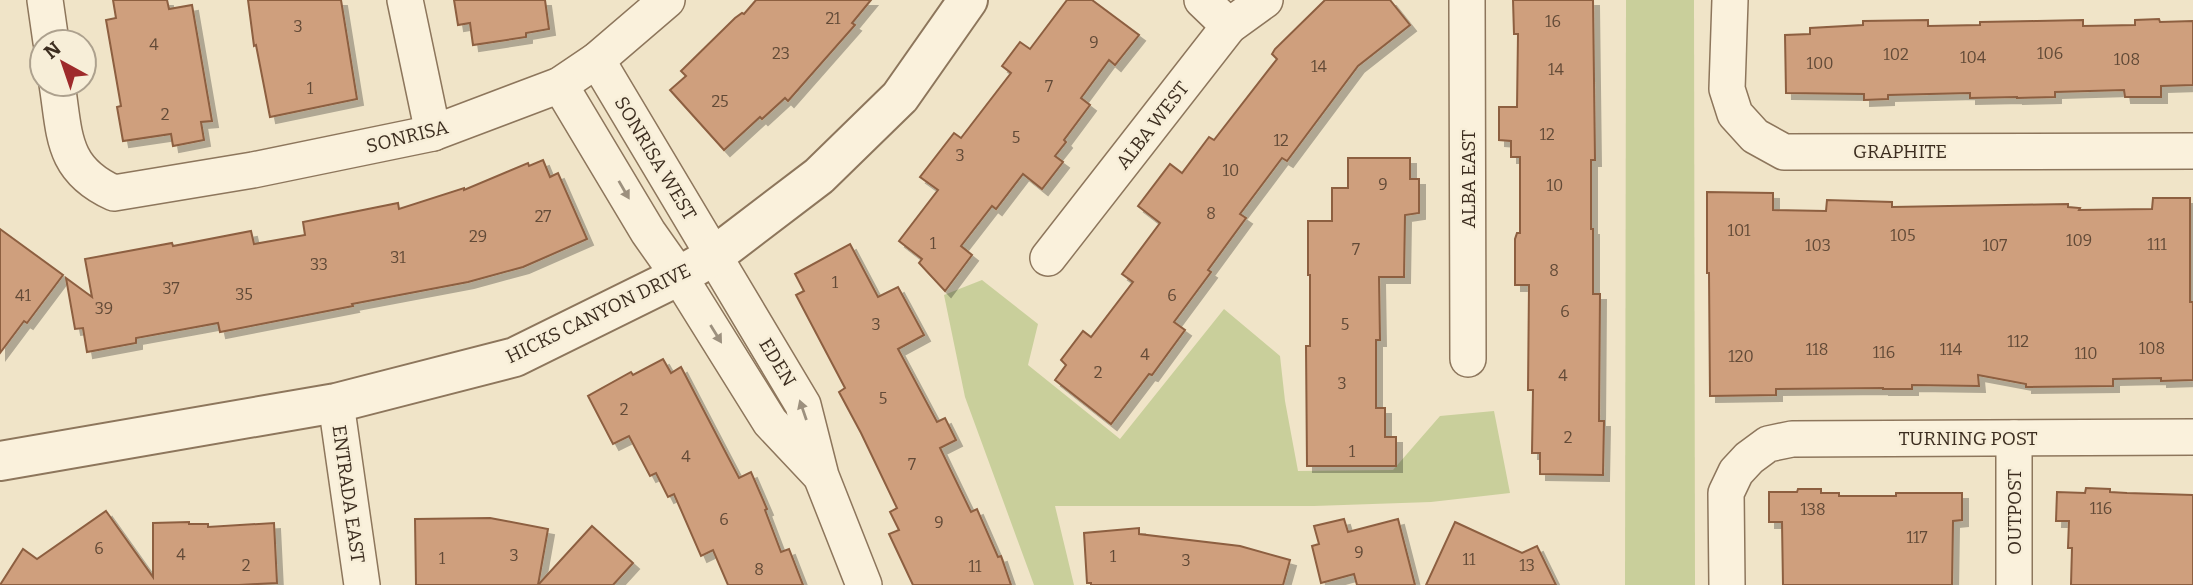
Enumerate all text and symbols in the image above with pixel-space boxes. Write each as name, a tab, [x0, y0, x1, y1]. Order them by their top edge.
house number: 21	[825, 9, 841, 28]
house number: 16	[1545, 12, 1561, 31]
house number: 3	[293, 17, 303, 36]
north arrow	[28, 28, 98, 98]
house number: 9	[1089, 33, 1099, 52]
house number: 4	[149, 35, 159, 54]
text: N	[39, 37, 66, 64]
house number: 23	[772, 44, 790, 63]
house number: 106	[2037, 44, 2063, 63]
house number: 102	[1883, 45, 1909, 64]
house number: 104	[1960, 48, 1987, 67]
house number: 108	[2114, 50, 2140, 69]
house number: 100	[1806, 54, 1834, 73]
house number: 14	[1311, 57, 1328, 76]
house number: 14	[1548, 60, 1565, 79]
house number: 7	[1045, 77, 1053, 96]
street label: ALBA WEST	[1111, 77, 1194, 174]
house number: 1	[307, 79, 314, 98]
street label: SONRISA WEST	[610, 92, 702, 224]
house number: 25	[711, 92, 729, 111]
house number: 2	[161, 105, 169, 124]
street label: SONRISA	[364, 115, 451, 158]
house number: 12	[1539, 125, 1555, 144]
house number: 5	[1012, 128, 1020, 147]
street label: ALBA EAST	[1457, 130, 1480, 228]
house number: 12	[1273, 131, 1289, 150]
street label: GRAPHITE	[1853, 140, 1947, 163]
house number: 3	[955, 146, 965, 165]
house number: 10	[1223, 161, 1239, 180]
house number: 9	[1378, 175, 1388, 194]
house number: 10	[1547, 176, 1563, 195]
one-way arrow	[617, 181, 630, 200]
house number: 8	[1206, 204, 1216, 223]
house number: 27	[535, 207, 551, 226]
house number: 101	[1727, 221, 1751, 240]
house number: 105	[1890, 226, 1916, 245]
house number: 29	[469, 227, 487, 246]
house number: 109	[2066, 231, 2092, 250]
house number: 1	[930, 234, 937, 253]
house number: 111	[2147, 235, 2167, 254]
house number: 103	[1805, 236, 1831, 255]
house number: 107	[1983, 236, 2007, 255]
house number: 7	[1352, 240, 1360, 259]
house number: 31	[390, 248, 406, 267]
house number: 33	[310, 255, 328, 274]
street label: HICKS CANYON DRIVE	[502, 259, 694, 368]
house number: 8	[1549, 261, 1559, 280]
house number: 1	[832, 273, 839, 292]
house number: 37	[162, 279, 180, 298]
house number: 35	[235, 285, 253, 304]
house number: 41	[15, 286, 31, 305]
house number: 6	[1167, 286, 1177, 305]
house number: 39	[95, 299, 113, 318]
house number: 6	[1560, 302, 1570, 321]
house number: 3	[871, 315, 881, 334]
house number: 5	[1341, 315, 1349, 334]
one-way arrow	[709, 324, 722, 344]
house number: 112	[2007, 332, 2029, 351]
street label: EDEN	[754, 334, 801, 391]
house number: 108	[2139, 339, 2165, 358]
house number: 118	[1806, 340, 1828, 359]
house number: 114	[1940, 340, 1963, 359]
house number: 116	[1873, 343, 1895, 362]
house number: 110	[2074, 344, 2098, 363]
house number: 4	[1140, 345, 1150, 364]
house number: 120	[1728, 347, 1754, 366]
house number: 2	[1094, 363, 1102, 382]
house number: 4	[1558, 366, 1568, 385]
house number: 3	[1337, 374, 1347, 393]
house number: 5	[879, 389, 887, 408]
house number: 2	[620, 400, 628, 419]
one-way arrow	[797, 400, 808, 421]
street label: ENTRADA EAST	[327, 424, 370, 565]
street label: TURNING POST	[1898, 427, 2038, 450]
house number: 2	[1564, 428, 1572, 447]
house number: 1	[1349, 442, 1356, 461]
house number: 4	[681, 447, 691, 466]
house number: 7	[908, 455, 916, 474]
street label: OUTPOST	[2003, 469, 2026, 555]
house number: 116	[2090, 499, 2112, 518]
house number: 138	[1800, 500, 1826, 519]
house number: 6	[719, 510, 729, 529]
house number: 9	[934, 513, 944, 532]
house number: 117	[1907, 528, 1927, 547]
house number: 6	[94, 539, 104, 558]
house number: 9	[1354, 543, 1364, 562]
house number: 4	[176, 545, 186, 564]
house number: 3	[509, 546, 519, 565]
house number: 1	[1110, 547, 1117, 566]
house number: 1	[439, 549, 446, 568]
house number: 11	[1463, 550, 1476, 569]
house number: 3	[1181, 551, 1191, 570]
house number: 2	[242, 556, 250, 575]
house number: 13	[1519, 556, 1535, 575]
house number: 11	[969, 557, 982, 576]
house number: 8	[754, 560, 764, 579]

